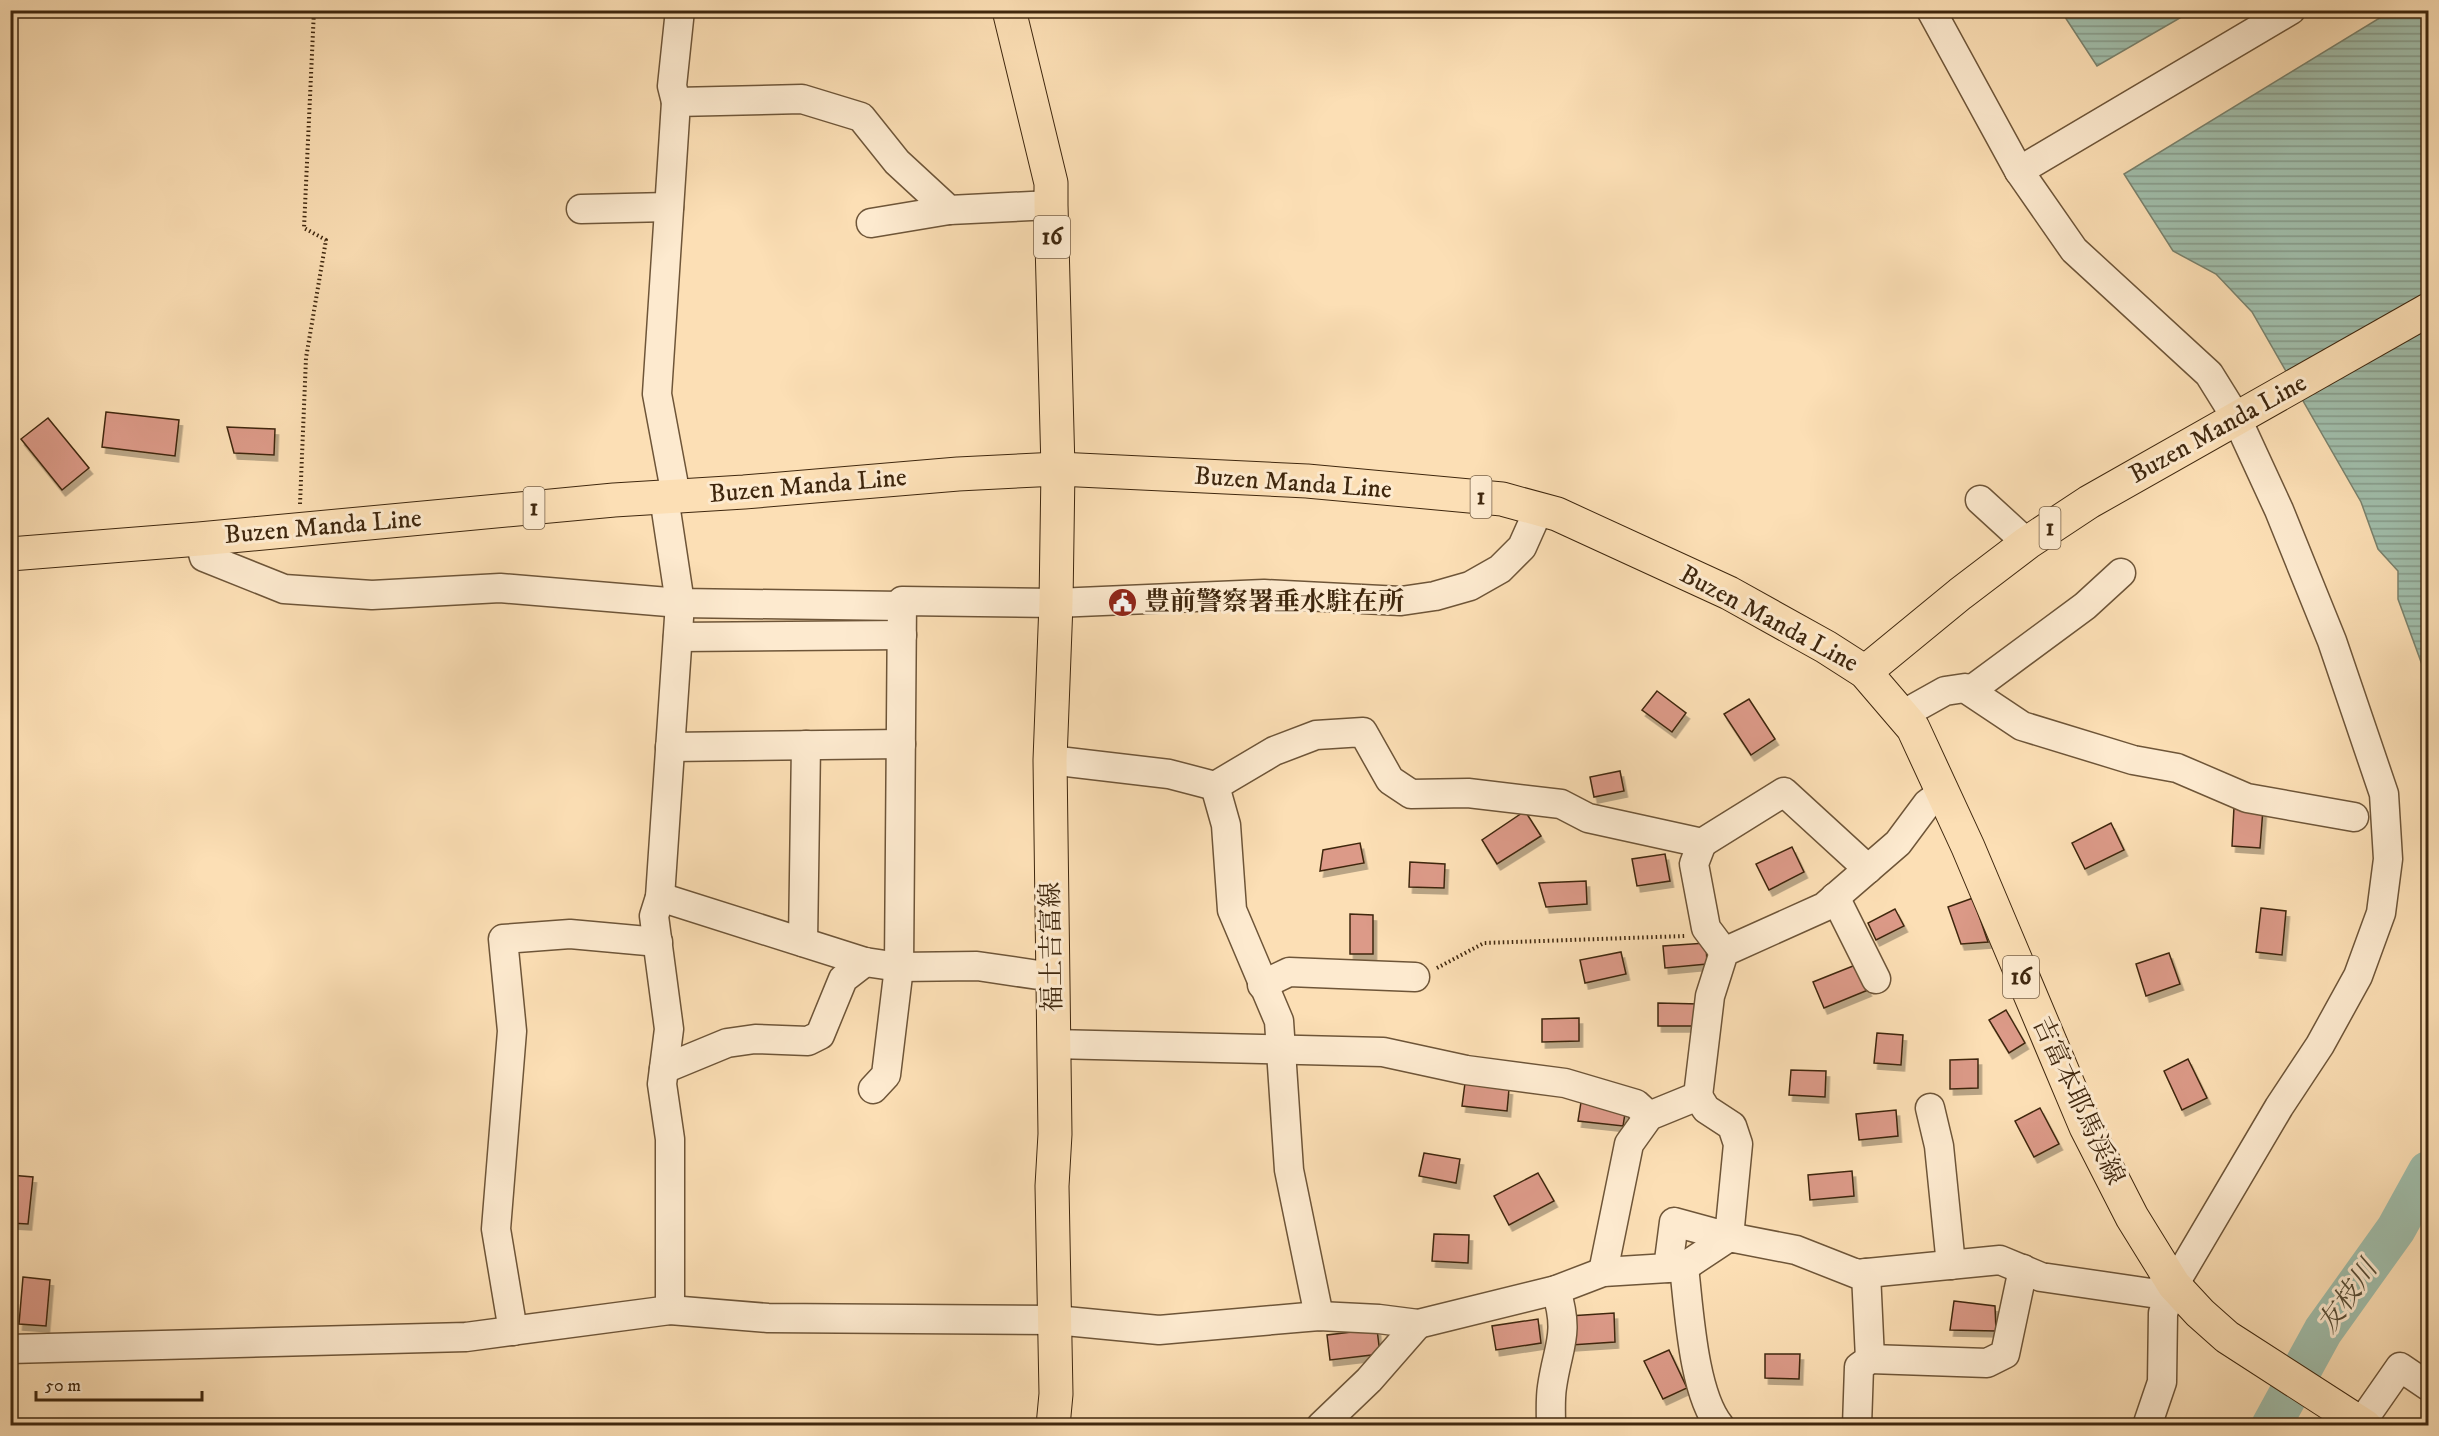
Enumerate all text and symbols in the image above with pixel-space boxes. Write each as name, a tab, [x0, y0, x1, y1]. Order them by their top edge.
road number: 16	[1034, 216, 1070, 258]
street label: Buzen Manda Line	[2123, 367, 2313, 491]
street label: Buzen Manda Line	[1193, 460, 1393, 506]
street label: Buzen Manda Line	[708, 461, 908, 511]
road number: 1	[1470, 476, 1492, 518]
road number: 1	[524, 487, 544, 529]
street label: Buzen Manda Line	[223, 502, 423, 552]
road number: 1	[2040, 507, 2060, 549]
street label: Buzen Manda Line	[1674, 558, 1864, 680]
public building icon: 豊前警察署垂水駐在所	[1107, 586, 1139, 618]
place label: 豊前警察署垂水駐在所	[1144, 586, 1404, 619]
street label: 福土吉富線	[1034, 882, 1070, 1012]
road number: 16	[2003, 956, 2039, 998]
street label: 吉富本耶馬渓線	[2025, 1012, 2131, 1190]
water label: 友枝川	[2311, 1252, 2387, 1340]
scale bar	[36, 1364, 202, 1402]
text: 50 m	[45, 1375, 81, 1397]

